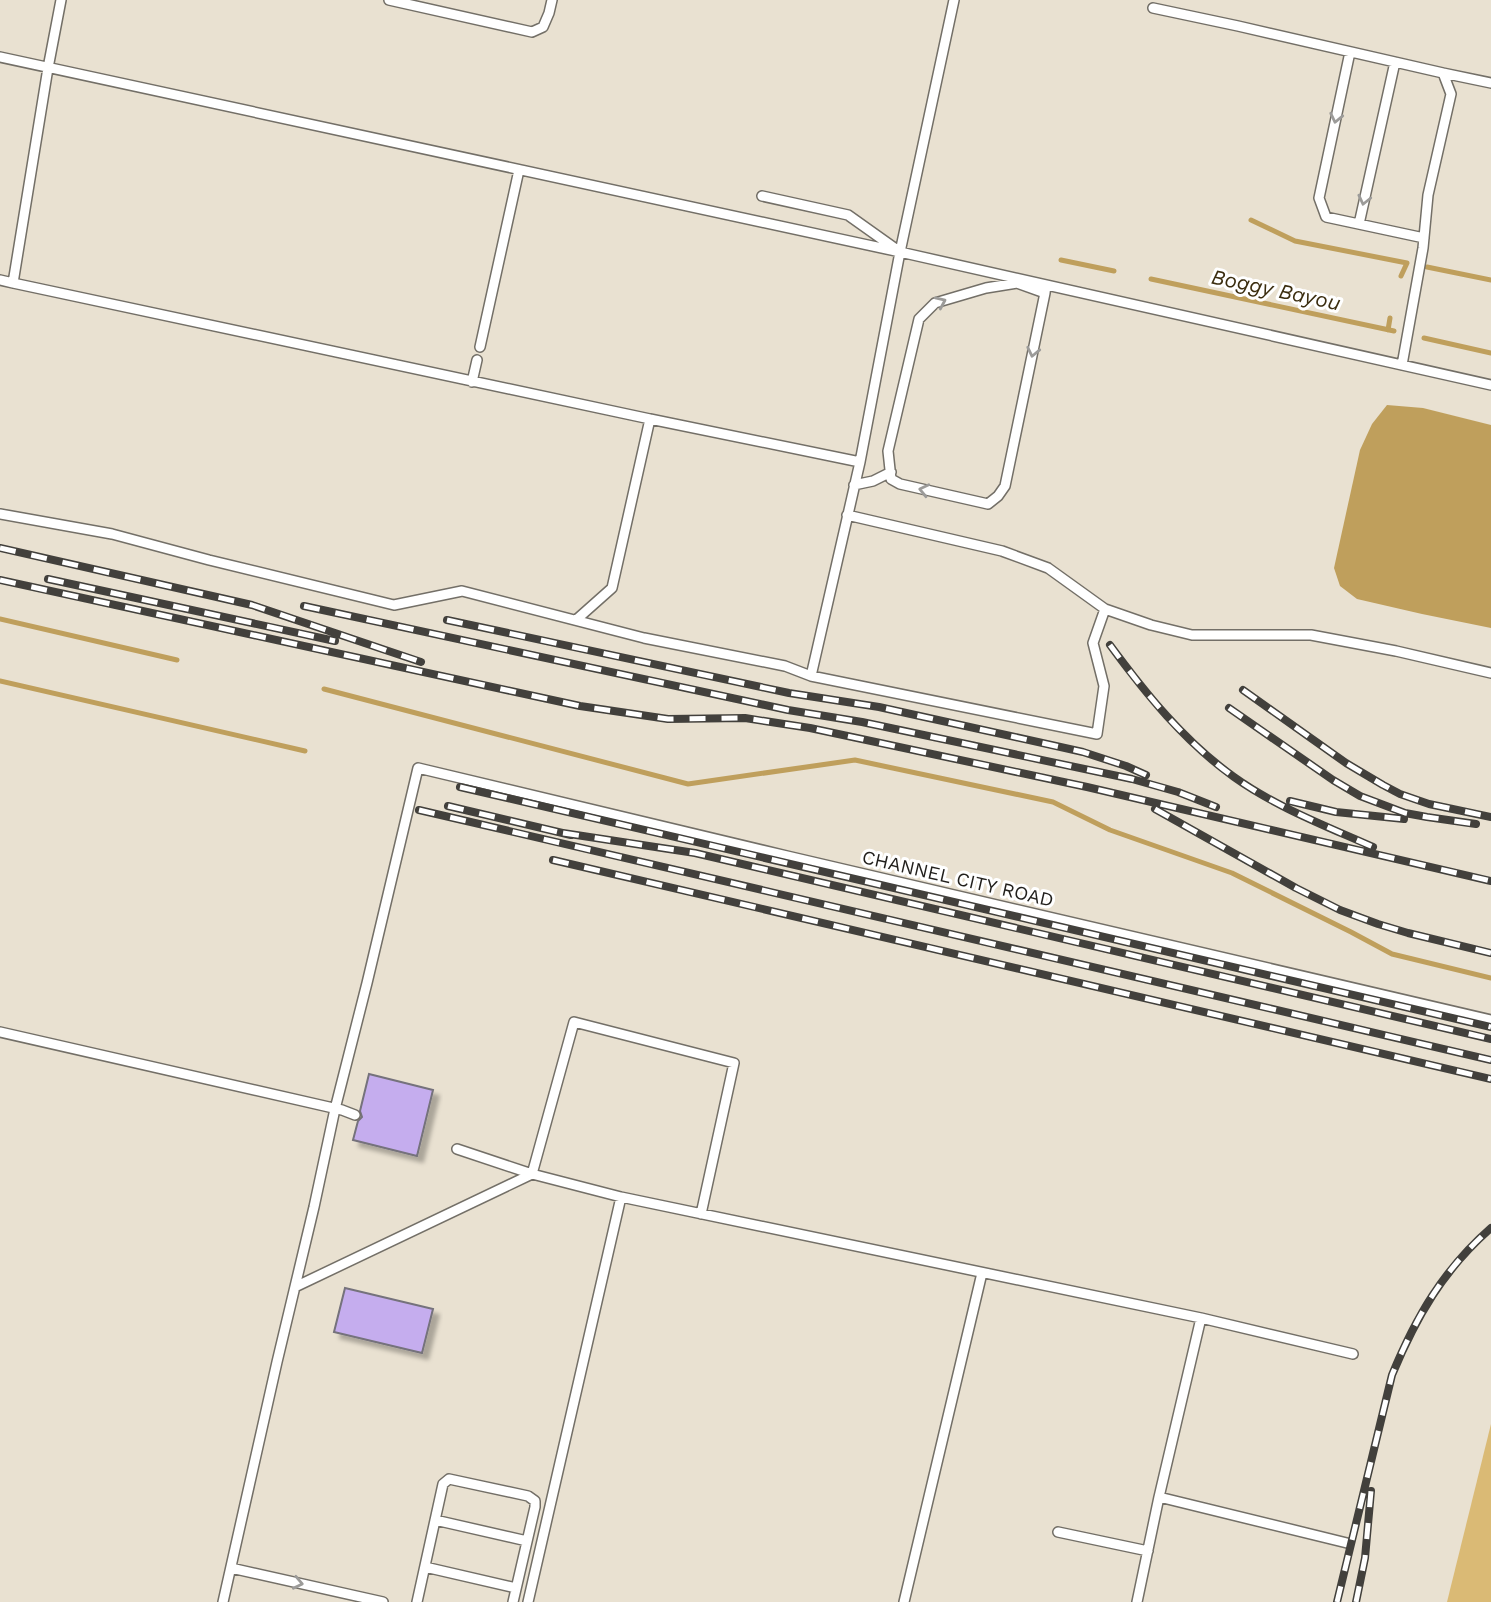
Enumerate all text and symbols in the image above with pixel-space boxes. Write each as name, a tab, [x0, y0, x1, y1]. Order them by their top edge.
one-way arrow	[1329, 112, 1344, 124]
one-way arrow	[1358, 194, 1373, 206]
water label: Boggy Bayou	[1209, 264, 1343, 315]
one-way arrow	[934, 296, 946, 310]
one-way arrow	[1026, 346, 1041, 358]
one-way arrow	[918, 483, 930, 498]
street label: CHANNEL CITY ROAD	[860, 845, 1056, 912]
one-way arrow	[292, 1575, 304, 1590]

